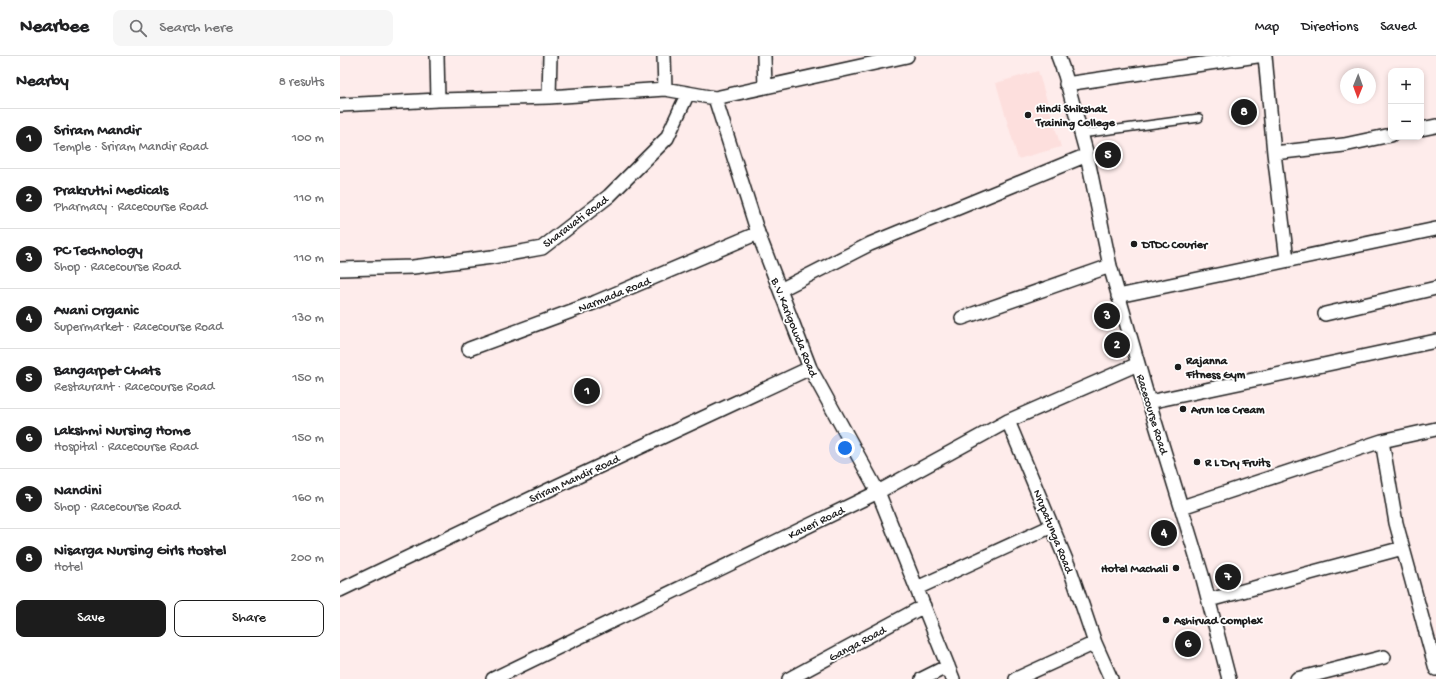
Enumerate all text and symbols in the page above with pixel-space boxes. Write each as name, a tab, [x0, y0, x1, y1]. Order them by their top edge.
search box	[113, 10, 393, 46]
text: Nearbee	[20, 16, 89, 39]
icon: search	[127, 17, 149, 39]
text: Search here	[159, 19, 233, 37]
text: Map	[1255, 19, 1279, 36]
text: Directions	[1301, 19, 1358, 36]
text: Saved	[1380, 19, 1416, 36]
north arrow	[1340, 68, 1376, 104]
map controls	[1388, 68, 1424, 140]
button: +	[1388, 68, 1424, 104]
text: Nearby	[16, 72, 69, 92]
text: 8 results	[279, 75, 324, 90]
pin: 8	[1231, 97, 1257, 127]
place label: Hindi Shikshak Training College	[1035, 103, 1116, 131]
button: −	[1388, 104, 1424, 140]
marker: Hindi Shikshak Training College	[1023, 110, 1033, 120]
text: Sriram Mandir	[54, 122, 141, 140]
text: 1	[26, 131, 32, 146]
text: 100 m	[292, 131, 324, 146]
text: Temple · Sriram Mandir Road	[54, 140, 208, 155]
pin: 5	[1095, 140, 1121, 170]
text: Prakruthi Medicals	[54, 182, 168, 200]
text: 2	[26, 191, 32, 206]
text: 110 m	[294, 191, 324, 206]
street label: Sharavati Road	[541, 193, 612, 252]
text: Pharmacy · Racecourse Road	[54, 200, 207, 215]
marker: DTDC Courier	[1129, 239, 1139, 249]
place label: DTDC Courier	[1141, 239, 1209, 253]
text: PC Technology	[54, 242, 143, 260]
text: 3	[26, 251, 32, 266]
text: 110 m	[294, 251, 324, 266]
text: Shop · Racecourse Road	[54, 260, 180, 275]
street label: Narmada Road	[577, 275, 654, 317]
street label: B.V.Karigowda Road	[767, 275, 820, 380]
pin: 3	[1094, 301, 1120, 331]
text: Avani Organic	[54, 302, 138, 320]
text: 4	[26, 311, 32, 326]
text: 130 m	[292, 311, 324, 326]
text: Supermarket · Racecourse Road	[54, 320, 223, 335]
pin: 2	[1104, 330, 1130, 360]
place label: Rajanna Fitness Gym	[1185, 355, 1246, 383]
text: Bangarpet Chats	[54, 362, 160, 380]
marker: Rajanna Fitness Gym	[1173, 362, 1183, 372]
text: 5	[26, 371, 32, 386]
text: 150 m	[292, 371, 324, 386]
street label: Racecourse Road	[1132, 373, 1170, 457]
pin: 1	[574, 376, 600, 406]
text: Restaurant · Racecourse Road	[54, 380, 214, 395]
marker: Arun Ice Cream	[1178, 404, 1188, 414]
place label: Arun Ice Cream	[1190, 404, 1265, 418]
text: Lakshmi Nursing Home	[54, 422, 190, 440]
text: 6	[26, 431, 32, 446]
text: 150 m	[292, 431, 324, 446]
your location	[835, 438, 855, 458]
text: Hospital · Racecourse Road	[54, 440, 198, 455]
street label: Sriram Mandir Road	[527, 452, 623, 507]
marker: R L Dry Fruits	[1192, 457, 1202, 467]
place label: R L Dry Fruits	[1204, 457, 1271, 471]
text: Nandini	[54, 482, 102, 500]
street label: Nrupatunga Road	[1029, 488, 1076, 577]
text: 7	[26, 491, 32, 506]
text: 160 m	[292, 491, 324, 506]
text: Shop · Racecourse Road	[54, 500, 180, 515]
street label: Kaveri Road	[787, 504, 848, 543]
pin: 4	[1151, 518, 1177, 548]
text: Nisarga Nursing Girls Hostel	[54, 542, 226, 560]
text: 8	[25, 551, 33, 566]
text: 200 m	[291, 551, 324, 566]
text: Hotel	[54, 560, 83, 575]
pin: 7	[1215, 562, 1241, 592]
place label: Hotel Machali	[1101, 563, 1168, 577]
marker: Hotel Machali	[1171, 563, 1181, 573]
button: Save	[16, 600, 166, 637]
button: Share	[174, 600, 324, 637]
marker: Ashirvad Complex	[1161, 615, 1171, 625]
place label: Ashirvad Complex	[1173, 615, 1264, 629]
street label: Ganga Road	[827, 623, 890, 666]
pin: 6	[1175, 629, 1201, 659]

